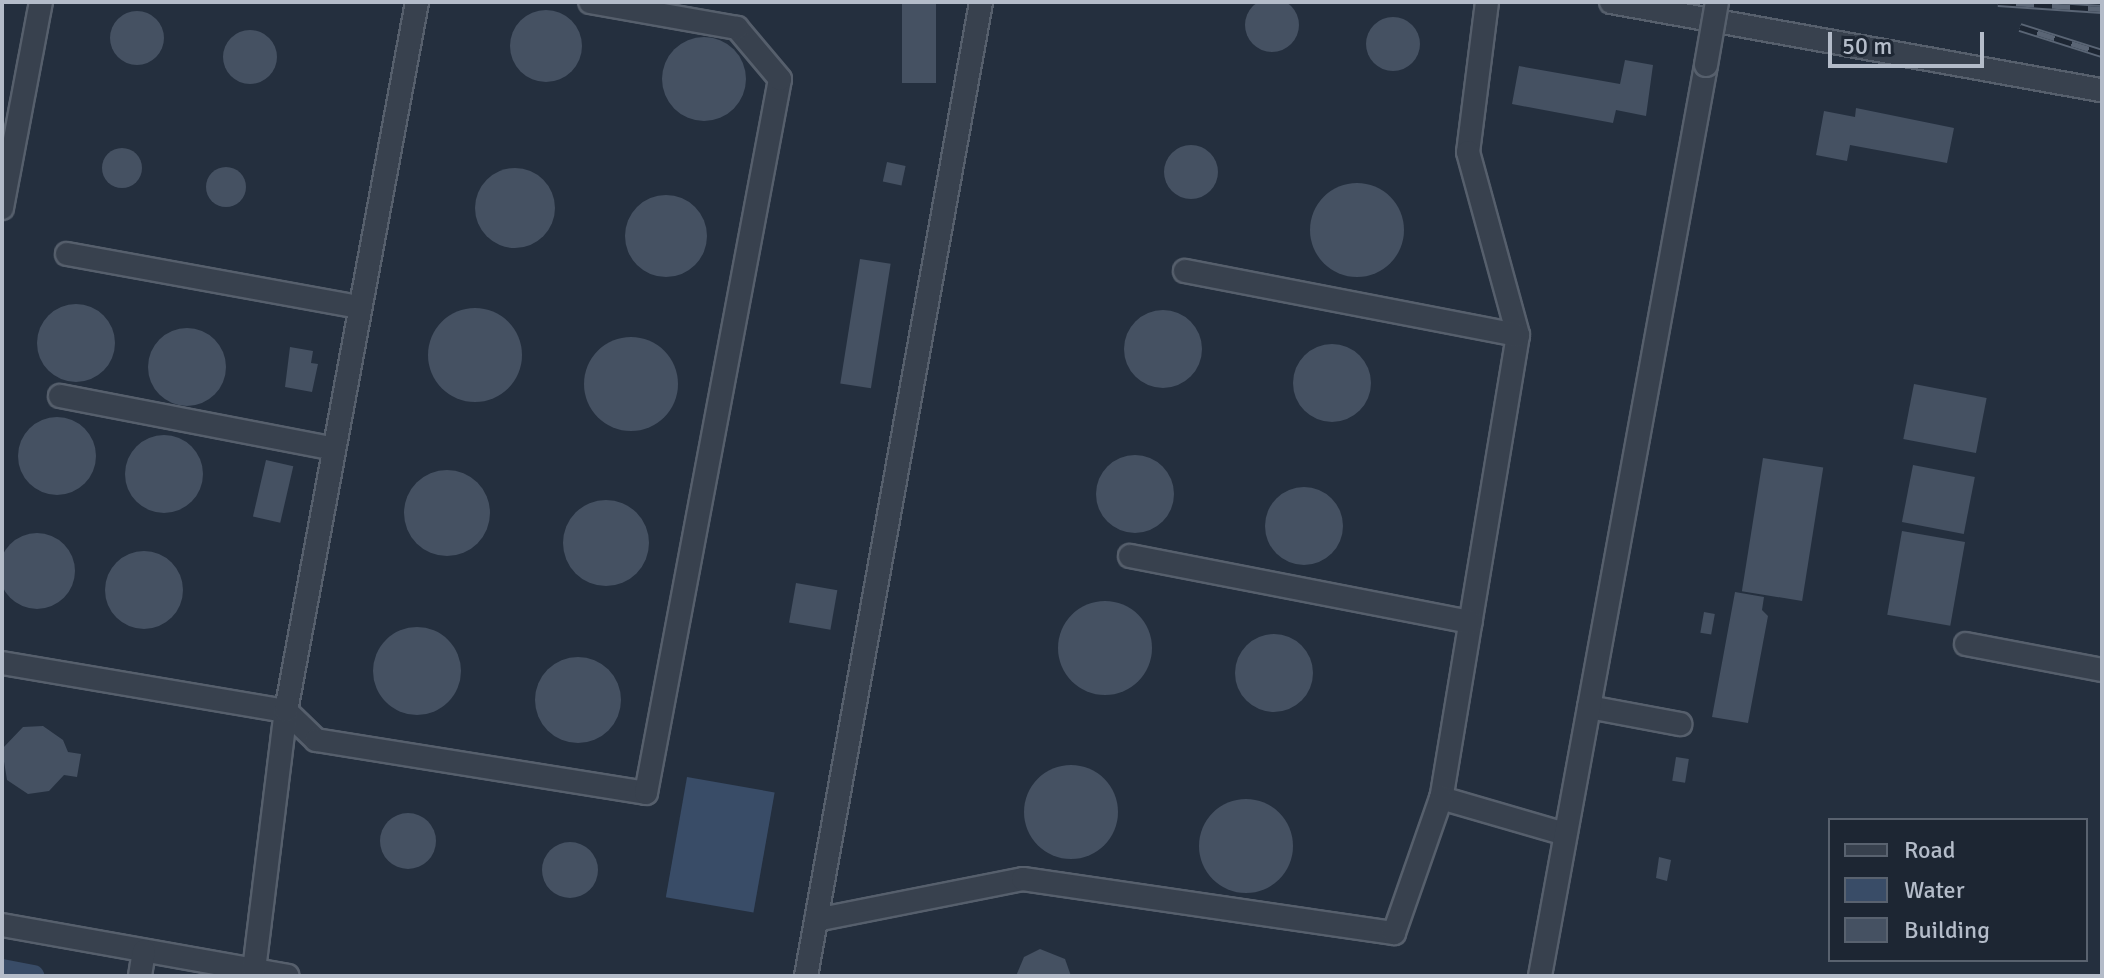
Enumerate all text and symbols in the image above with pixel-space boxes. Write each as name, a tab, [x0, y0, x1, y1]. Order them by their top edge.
scale bar	[1832, 16, 1988, 66]
text: 50 m	[1842, 31, 1892, 61]
legend	[1828, 818, 2088, 962]
text: Road	[1904, 835, 1955, 865]
text: Water	[1904, 875, 1964, 905]
text: Building	[1904, 915, 1990, 945]

